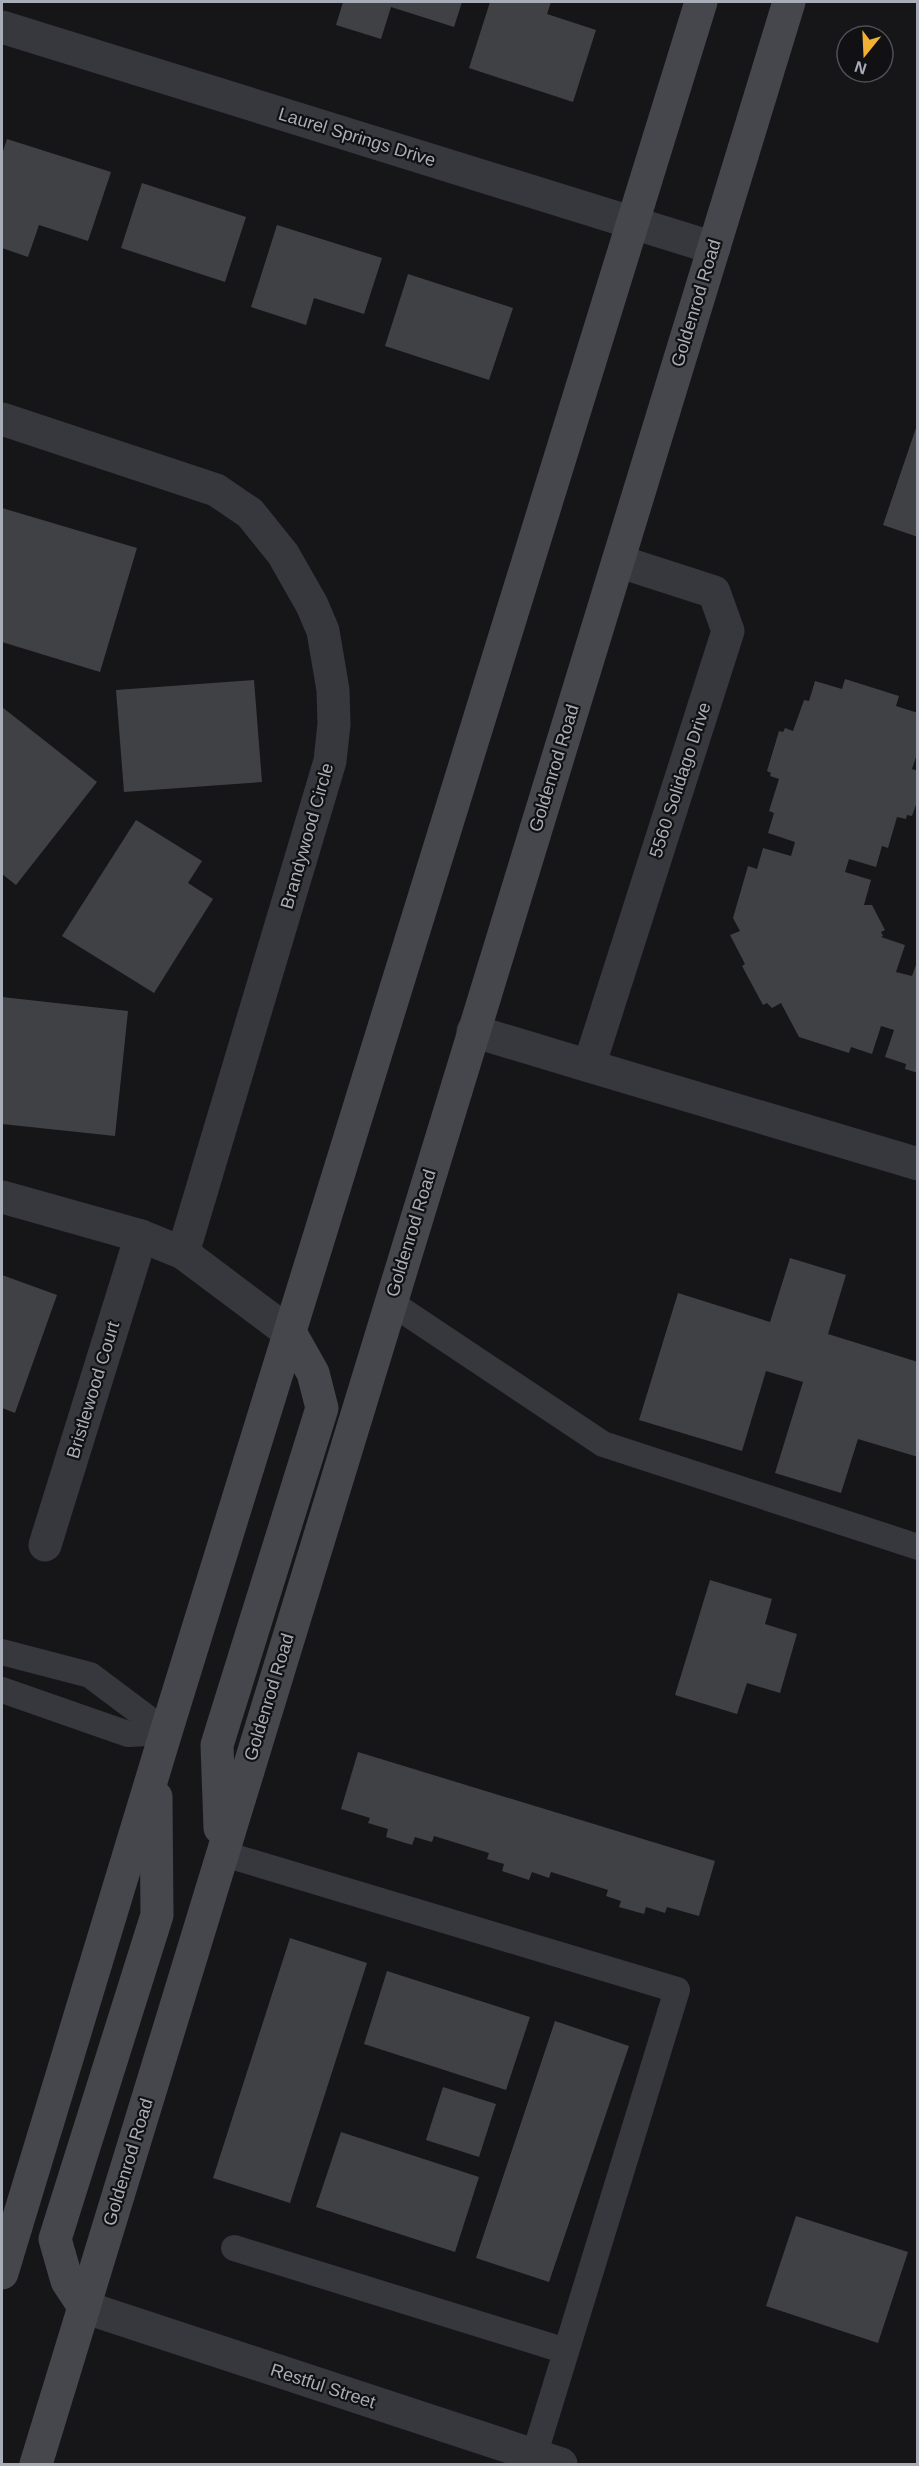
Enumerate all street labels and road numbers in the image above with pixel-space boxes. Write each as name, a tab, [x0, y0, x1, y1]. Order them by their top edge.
street label: Laurel Springs Drive	[276, 104, 438, 170]
street label: Goldenrod Road	[667, 237, 725, 369]
street label: 5560 Solidago Drive	[645, 700, 715, 860]
street label: Goldenrod Road	[525, 702, 583, 834]
street label: Brandywood Circle	[277, 761, 337, 911]
street label: Goldenrod Road	[382, 1167, 440, 1299]
street label: Bristlewood Court	[63, 1319, 123, 1461]
street label: Goldenrod Road	[240, 1631, 298, 1763]
street label: Goldenrod Road	[99, 2096, 157, 2228]
street label: Restful Street	[268, 2360, 378, 2412]

